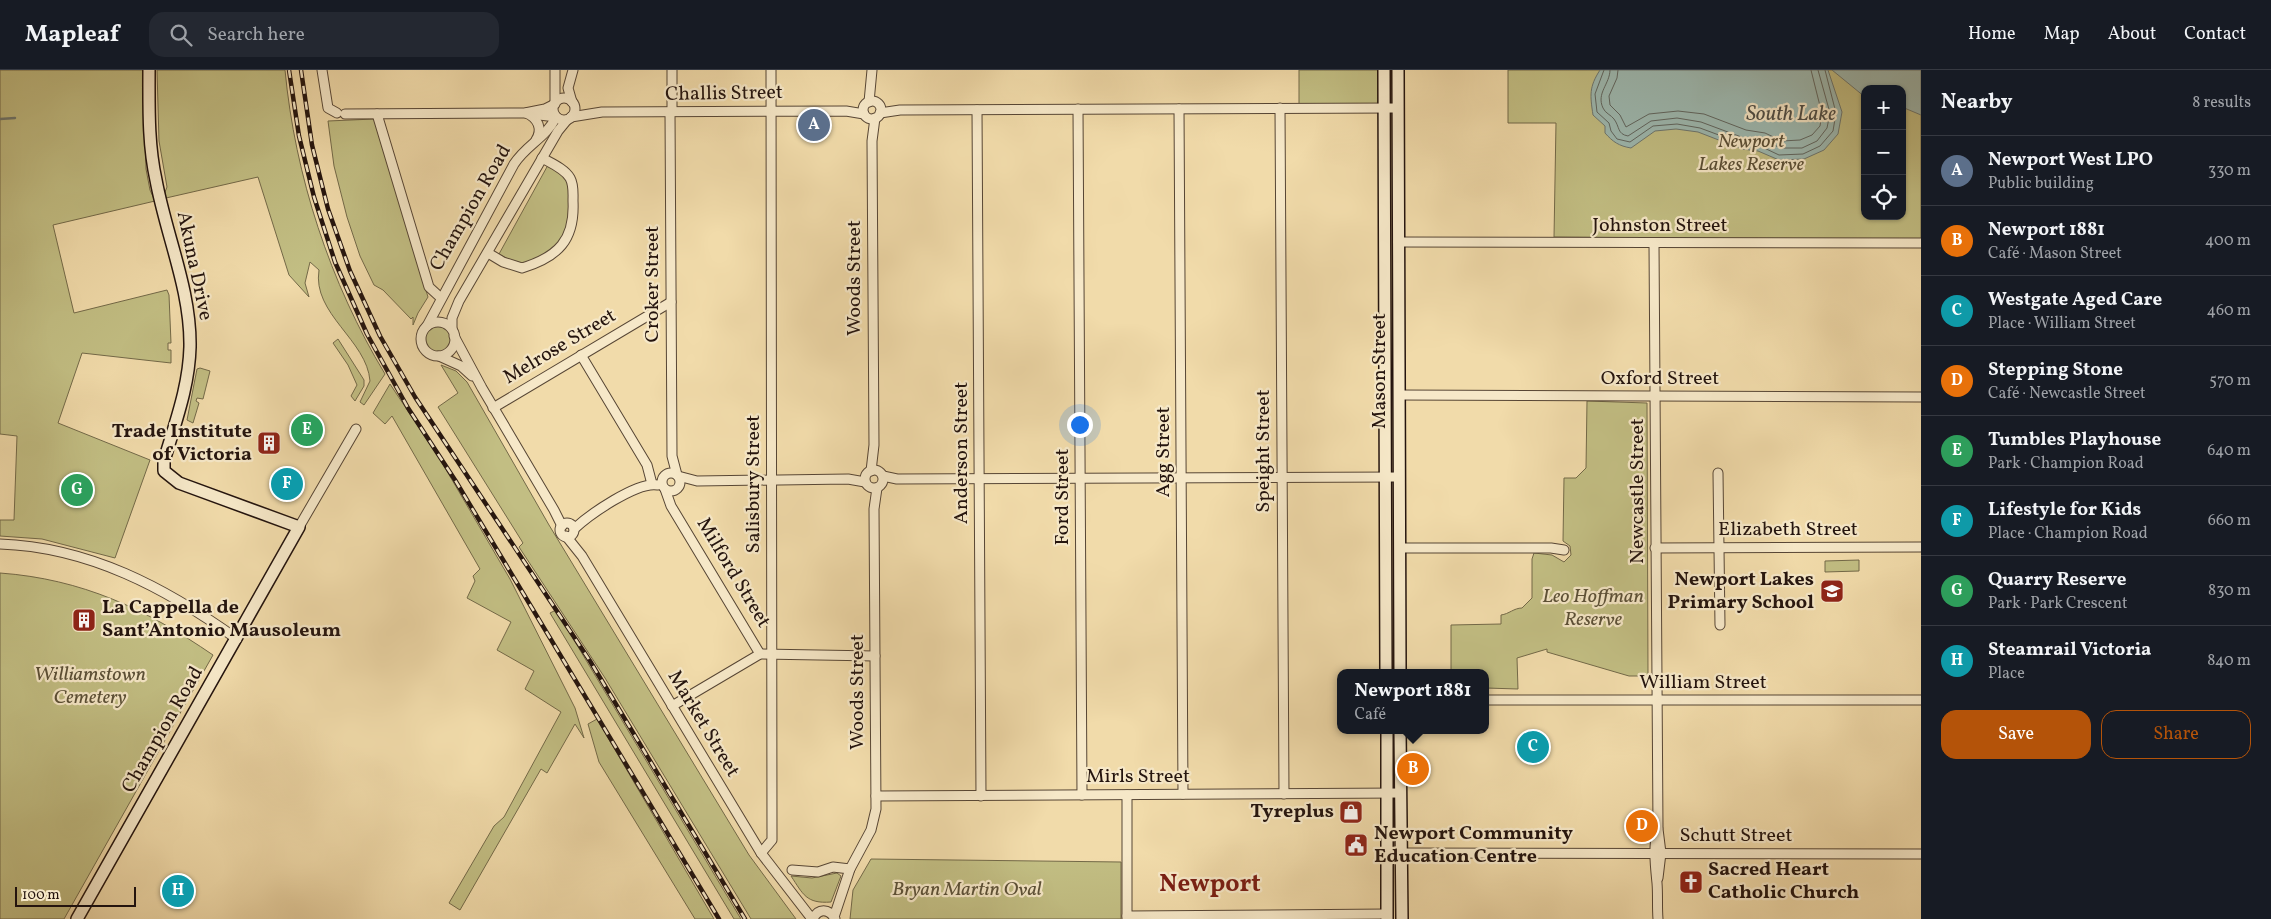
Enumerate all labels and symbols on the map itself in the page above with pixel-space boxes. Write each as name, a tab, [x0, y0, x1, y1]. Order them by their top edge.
street label: Challis Street	[665, 79, 783, 109]
water label: South Lake	[1746, 100, 1836, 129]
pin: A	[798, 106, 830, 144]
park label: Newport Lakes Reserve	[1698, 128, 1805, 179]
street label: Champion Road	[423, 140, 519, 276]
street label: Akuna Drive	[169, 209, 219, 323]
street label: Johnston Street	[1592, 212, 1728, 240]
street label: Woods Street	[841, 220, 869, 336]
street label: Croker Street	[639, 226, 667, 342]
street label: Melrose Street	[498, 302, 622, 392]
street label: Mason Street	[1366, 313, 1394, 429]
street label: Oxford Street	[1601, 365, 1719, 393]
street label: Anderson Street	[948, 382, 976, 524]
street label: Speight Street	[1250, 389, 1278, 513]
street label: Agg Street	[1150, 407, 1178, 497]
pin: E	[291, 411, 323, 449]
your location	[1067, 412, 1093, 438]
street label: Salisbury Street	[740, 415, 768, 553]
place label: Trade Institute of Victoria	[112, 418, 252, 469]
street label: Newcastle Street	[1624, 418, 1652, 564]
building icon: Trade Institute of Victoria	[256, 430, 282, 456]
street label: Ford Street	[1049, 449, 1077, 545]
pin: F	[271, 465, 303, 503]
pin: G	[61, 471, 93, 509]
street label: Milford Street	[689, 513, 777, 633]
street label: Elizabeth Street	[1718, 516, 1858, 544]
place label: Newport Lakes Primary School	[1667, 566, 1814, 617]
school or university icon: Newport Lakes Primary School	[1819, 578, 1845, 604]
park label: Leo Hoffman Reserve	[1542, 583, 1644, 634]
place label: La Cappella de Sant’Antonio Mausoleum	[102, 594, 341, 645]
building icon: La Cappella de Sant’Antonio Mausoleum	[71, 607, 97, 633]
street label: Woods Street	[844, 634, 872, 750]
park label: Williamstown Cemetery	[34, 661, 146, 712]
street label: Champion Road	[115, 662, 211, 798]
street label: Market Street	[660, 665, 746, 783]
street label: William Street	[1639, 669, 1767, 697]
pin: C	[1517, 728, 1549, 766]
pin: B	[1397, 750, 1429, 788]
street label: Mirls Street	[1086, 763, 1190, 791]
place label: Tyreplus	[1250, 798, 1334, 826]
shop icon: Tyreplus	[1338, 799, 1364, 825]
pin: D	[1626, 807, 1658, 845]
place label: Newport Community Education Centre	[1374, 820, 1573, 871]
street label: Schutt Street	[1680, 822, 1792, 850]
public building icon: Newport Community Education Centre	[1343, 832, 1369, 858]
place label: Sacred Heart Catholic Church	[1708, 856, 1859, 907]
district label: Newport	[1159, 867, 1261, 902]
church icon: Sacred Heart Catholic Church	[1678, 869, 1704, 895]
pin: H	[162, 872, 194, 910]
park label: Bryan Martin Oval	[892, 876, 1042, 904]
scale bar	[15, 884, 136, 907]

